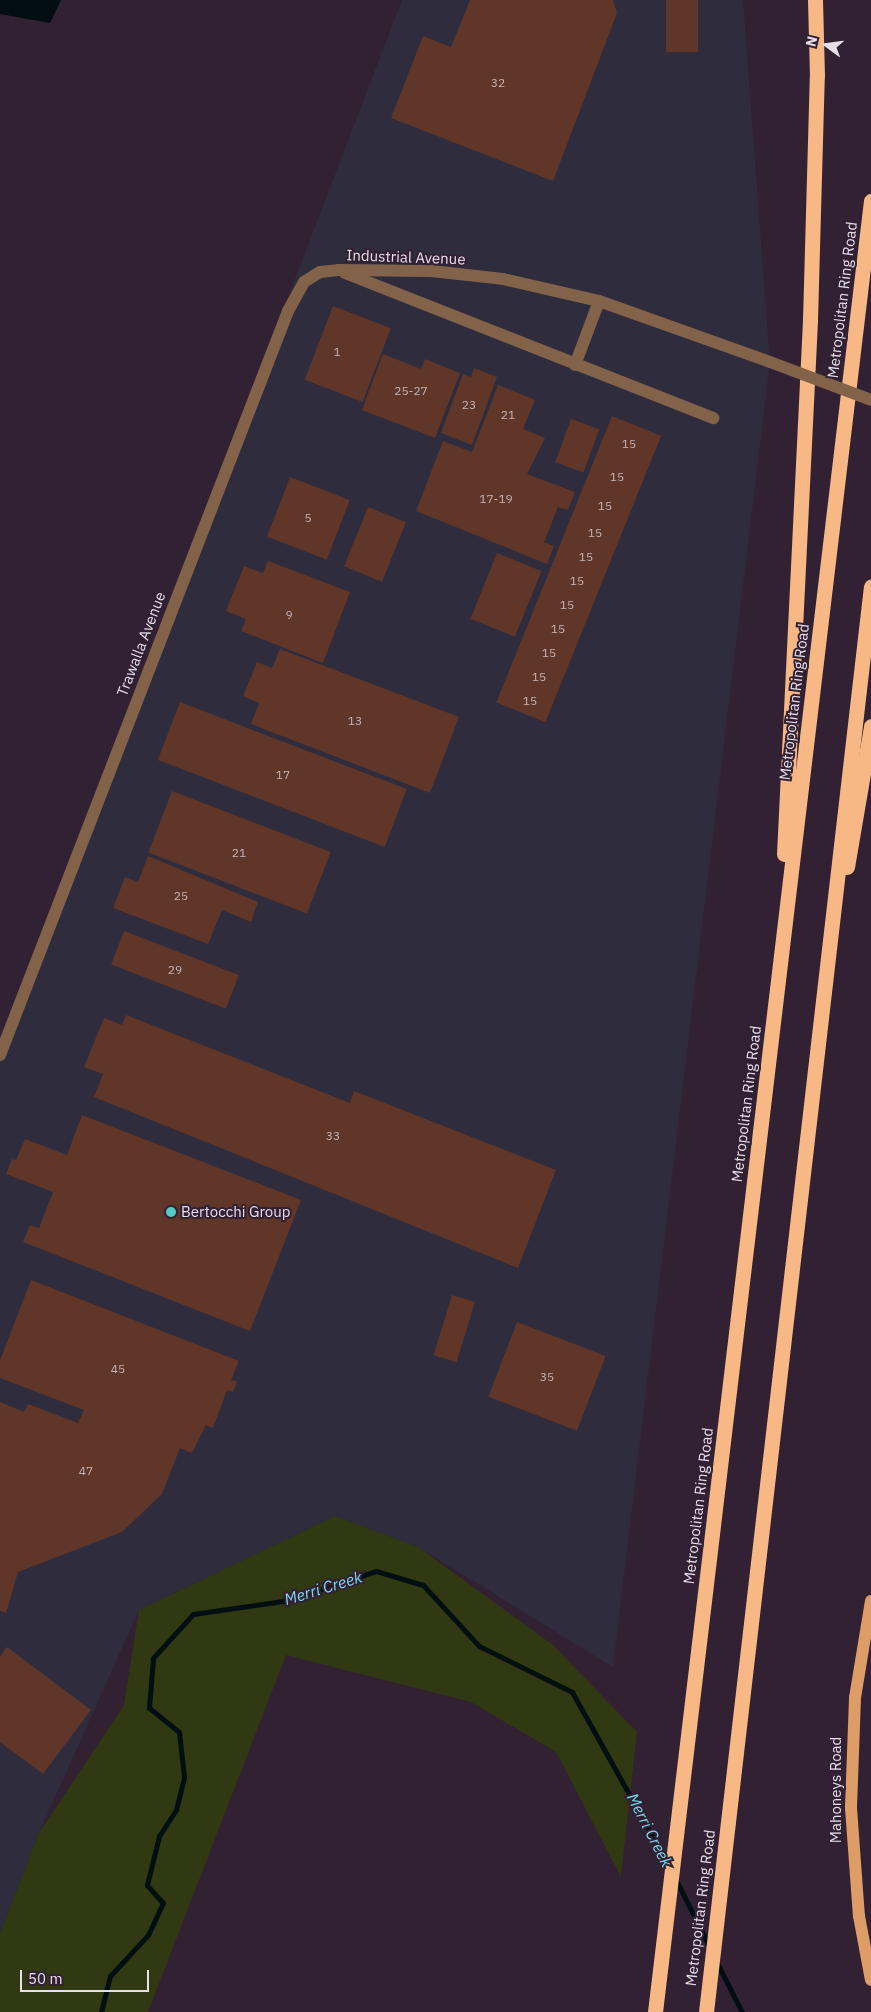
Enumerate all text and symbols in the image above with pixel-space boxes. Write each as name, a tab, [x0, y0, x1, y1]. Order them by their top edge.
north arrow	[801, 20, 851, 70]
text: N	[801, 34, 821, 48]
house number: 32	[491, 76, 505, 90]
street label: Metropolitan Ring Road	[823, 221, 861, 379]
street label: Industrial Avenue	[346, 246, 466, 268]
house number: 1	[333, 345, 341, 359]
house number: 25-27	[394, 384, 428, 398]
house number: 23	[462, 398, 476, 412]
house number: 21	[501, 408, 515, 422]
house number: 15	[622, 437, 636, 451]
house number: 15	[610, 470, 624, 484]
house number: 17-19	[479, 492, 513, 506]
house number: 15	[598, 499, 612, 513]
house number: 5	[304, 511, 312, 525]
house number: 15	[588, 526, 602, 540]
house number: 15	[579, 550, 593, 564]
house number: 15	[570, 574, 584, 588]
street label: Trawalla Avenue	[113, 589, 169, 699]
house number: 15	[560, 598, 574, 612]
house number: 9	[285, 608, 293, 622]
house number: 15	[551, 622, 565, 636]
street label: Metropolitan Ring Road	[775, 623, 813, 781]
house number: 15	[542, 646, 556, 660]
house number: 15	[532, 670, 546, 684]
house number: 15	[523, 694, 537, 708]
house number: 13	[348, 714, 362, 728]
house number: 17	[276, 768, 290, 782]
house number: 21	[232, 846, 246, 860]
house number: 25	[174, 889, 188, 903]
house number: 29	[168, 963, 182, 977]
street label: Metropolitan Ring Road	[727, 1025, 765, 1183]
house number: 33	[326, 1129, 340, 1143]
place label: Bertocchi Group	[181, 1203, 290, 1221]
marker: Bertocchi Group	[165, 1206, 177, 1218]
house number: 45	[111, 1362, 125, 1376]
house number: 35	[540, 1370, 554, 1384]
street label: Metropolitan Ring Road	[679, 1427, 717, 1585]
house number: 47	[79, 1464, 93, 1478]
water label: Merri Creek	[282, 1567, 364, 1609]
street label: Mahoneys Road	[827, 1737, 845, 1843]
water label: Merri Creek	[623, 1790, 677, 1870]
street label: Metropolitan Ring Road	[681, 1829, 719, 1987]
scale bar	[22, 1960, 151, 1992]
text: 50 m	[28, 1969, 63, 1988]

